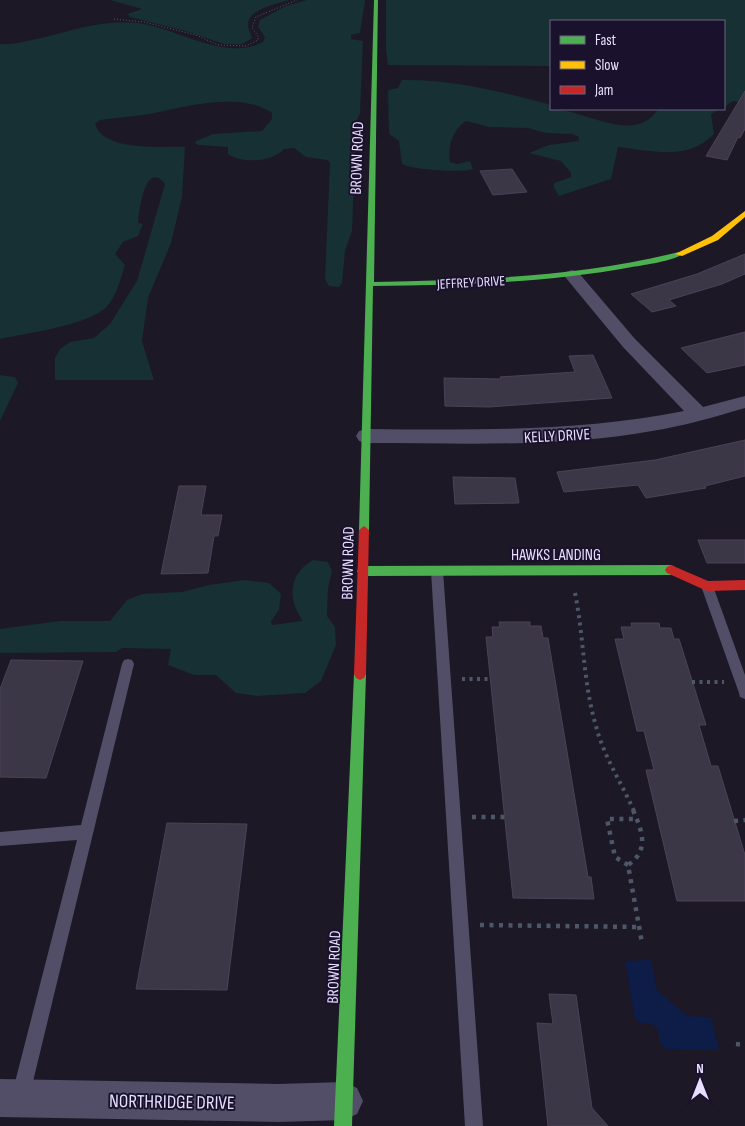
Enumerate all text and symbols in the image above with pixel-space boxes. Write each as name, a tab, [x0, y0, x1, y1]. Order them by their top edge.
legend	[550, 20, 725, 110]
text: Fast	[595, 31, 617, 50]
text: Slow	[595, 56, 619, 75]
text: Jam	[594, 81, 613, 100]
street label: BROWN ROAD	[347, 121, 368, 195]
street label: JEFFREY DRIVE	[436, 272, 506, 293]
street label: KELLY DRIVE	[524, 425, 591, 448]
street label: BROWN ROAD	[338, 526, 359, 600]
street label: HAWKS LANDING	[511, 546, 601, 565]
street label: BROWN ROAD	[324, 930, 345, 1004]
north arrow	[675, 1056, 725, 1106]
text: N	[696, 1060, 704, 1077]
street label: NORTHRIDGE DRIVE	[109, 1090, 235, 1115]

